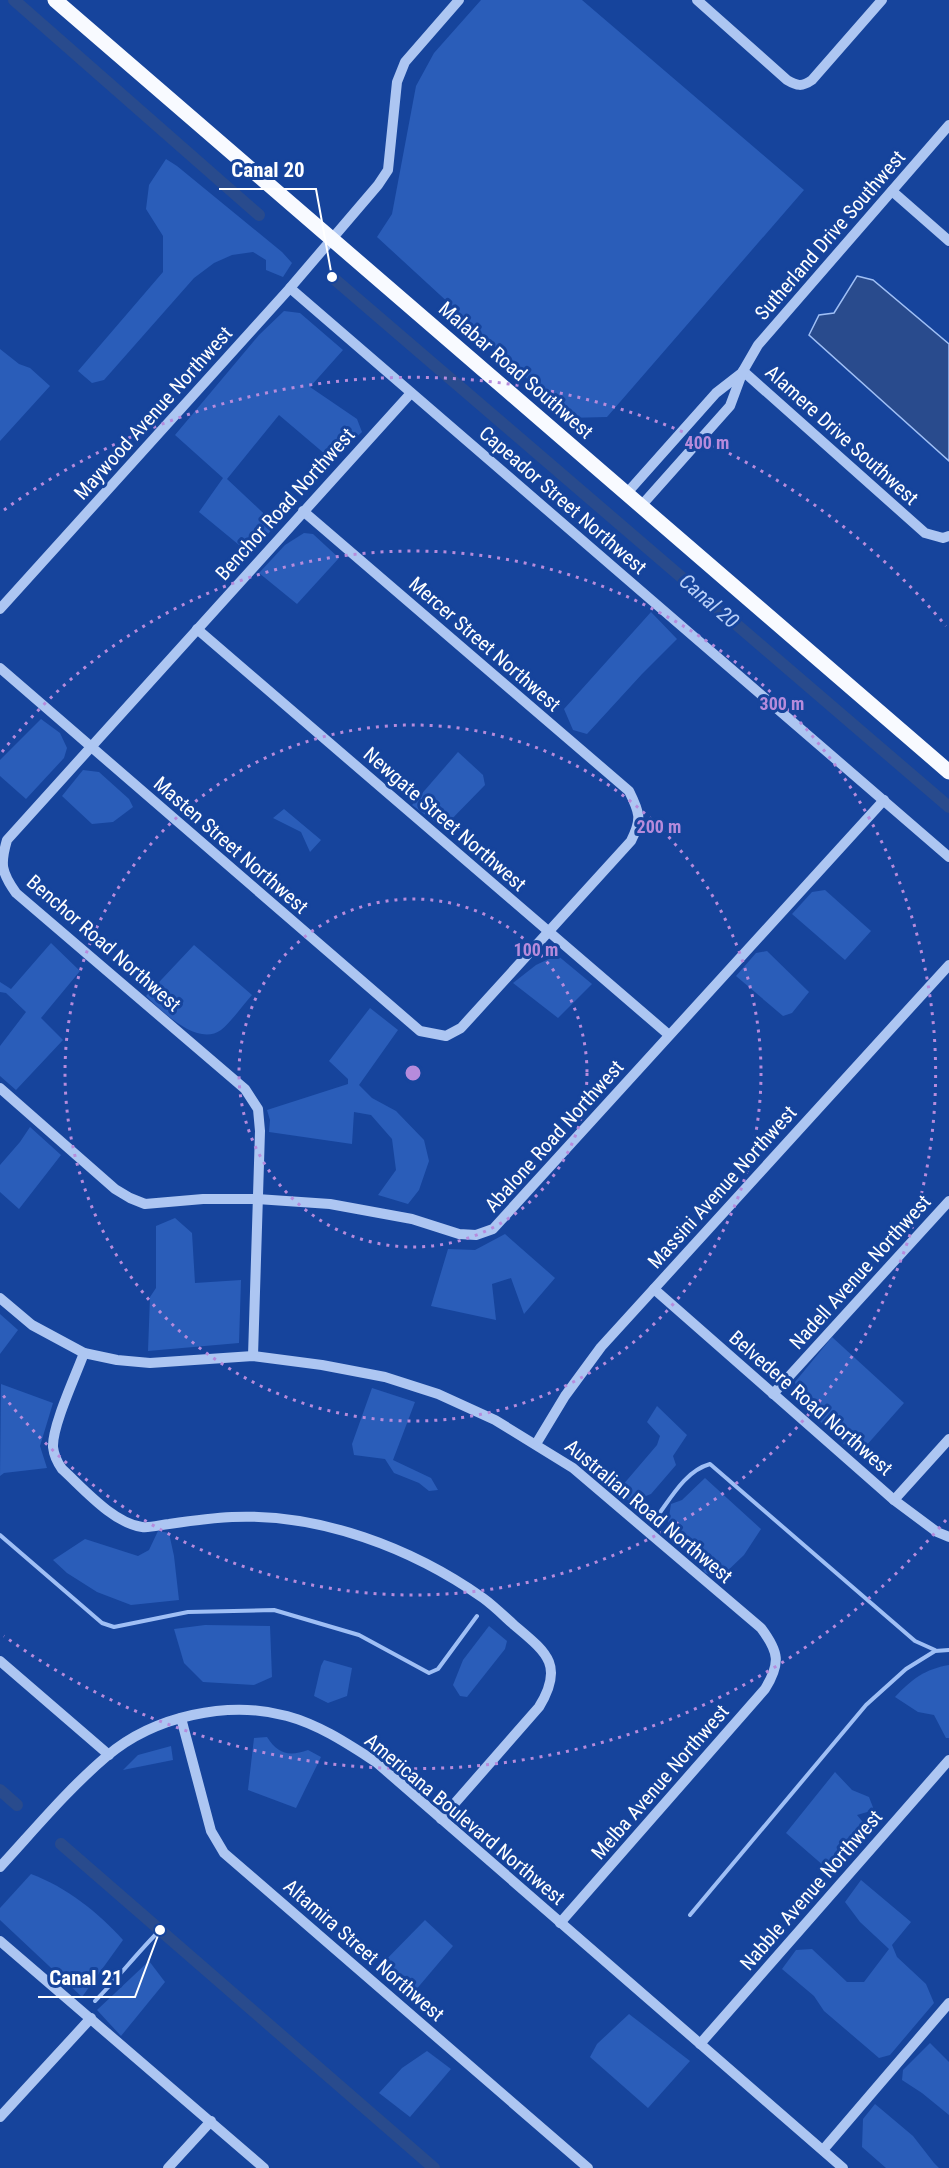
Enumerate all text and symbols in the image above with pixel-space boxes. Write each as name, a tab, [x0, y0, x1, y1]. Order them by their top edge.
street label: Sutherland Drive Southwest	[750, 145, 910, 325]
callout: Canal 20	[219, 150, 316, 189]
text: Canal 20	[231, 158, 305, 182]
street label: Malabar Road Southwest	[434, 296, 598, 444]
street label: Maywood Avenue Northwest	[69, 321, 237, 504]
street label: Alamere Drive Southwest	[761, 360, 923, 510]
street label: Capeador Street Northwest	[474, 421, 652, 579]
street label: Benchor Road Northwest	[210, 423, 360, 585]
text: 400 m	[685, 432, 729, 453]
water label: Canal 20	[675, 569, 743, 633]
street label: Mercer Street Northwest	[404, 572, 566, 716]
text: 300 m	[760, 693, 804, 714]
street label: Newgate Street Northwest	[359, 742, 531, 896]
street label: Masten Street Northwest	[149, 771, 313, 919]
text: 200 m	[637, 816, 681, 837]
street label: Benchor Road Northwest	[22, 870, 186, 1017]
text: 100 m	[514, 939, 558, 960]
street label: Abalone Road Northwest	[480, 1055, 629, 1217]
centre of rings	[403, 1063, 423, 1083]
street label: Massini Avenue Northwest	[643, 1101, 801, 1273]
street label: Nadell Avenue Northwest	[784, 1190, 936, 1354]
street label: Belvedere Road Northwest	[724, 1326, 898, 1481]
street label: Australian Road Northwest	[560, 1434, 738, 1588]
street label: Melba Avenue Northwest	[586, 1700, 734, 1864]
street label: Americana Boulevard Northwest	[360, 1728, 570, 1910]
street label: Nabble Avenue Northwest	[735, 1805, 887, 1975]
street label: Altamira Street Northwest	[279, 1874, 449, 2026]
callout: Canal 21	[38, 1958, 135, 1997]
text: Canal 21	[49, 1966, 123, 1990]

